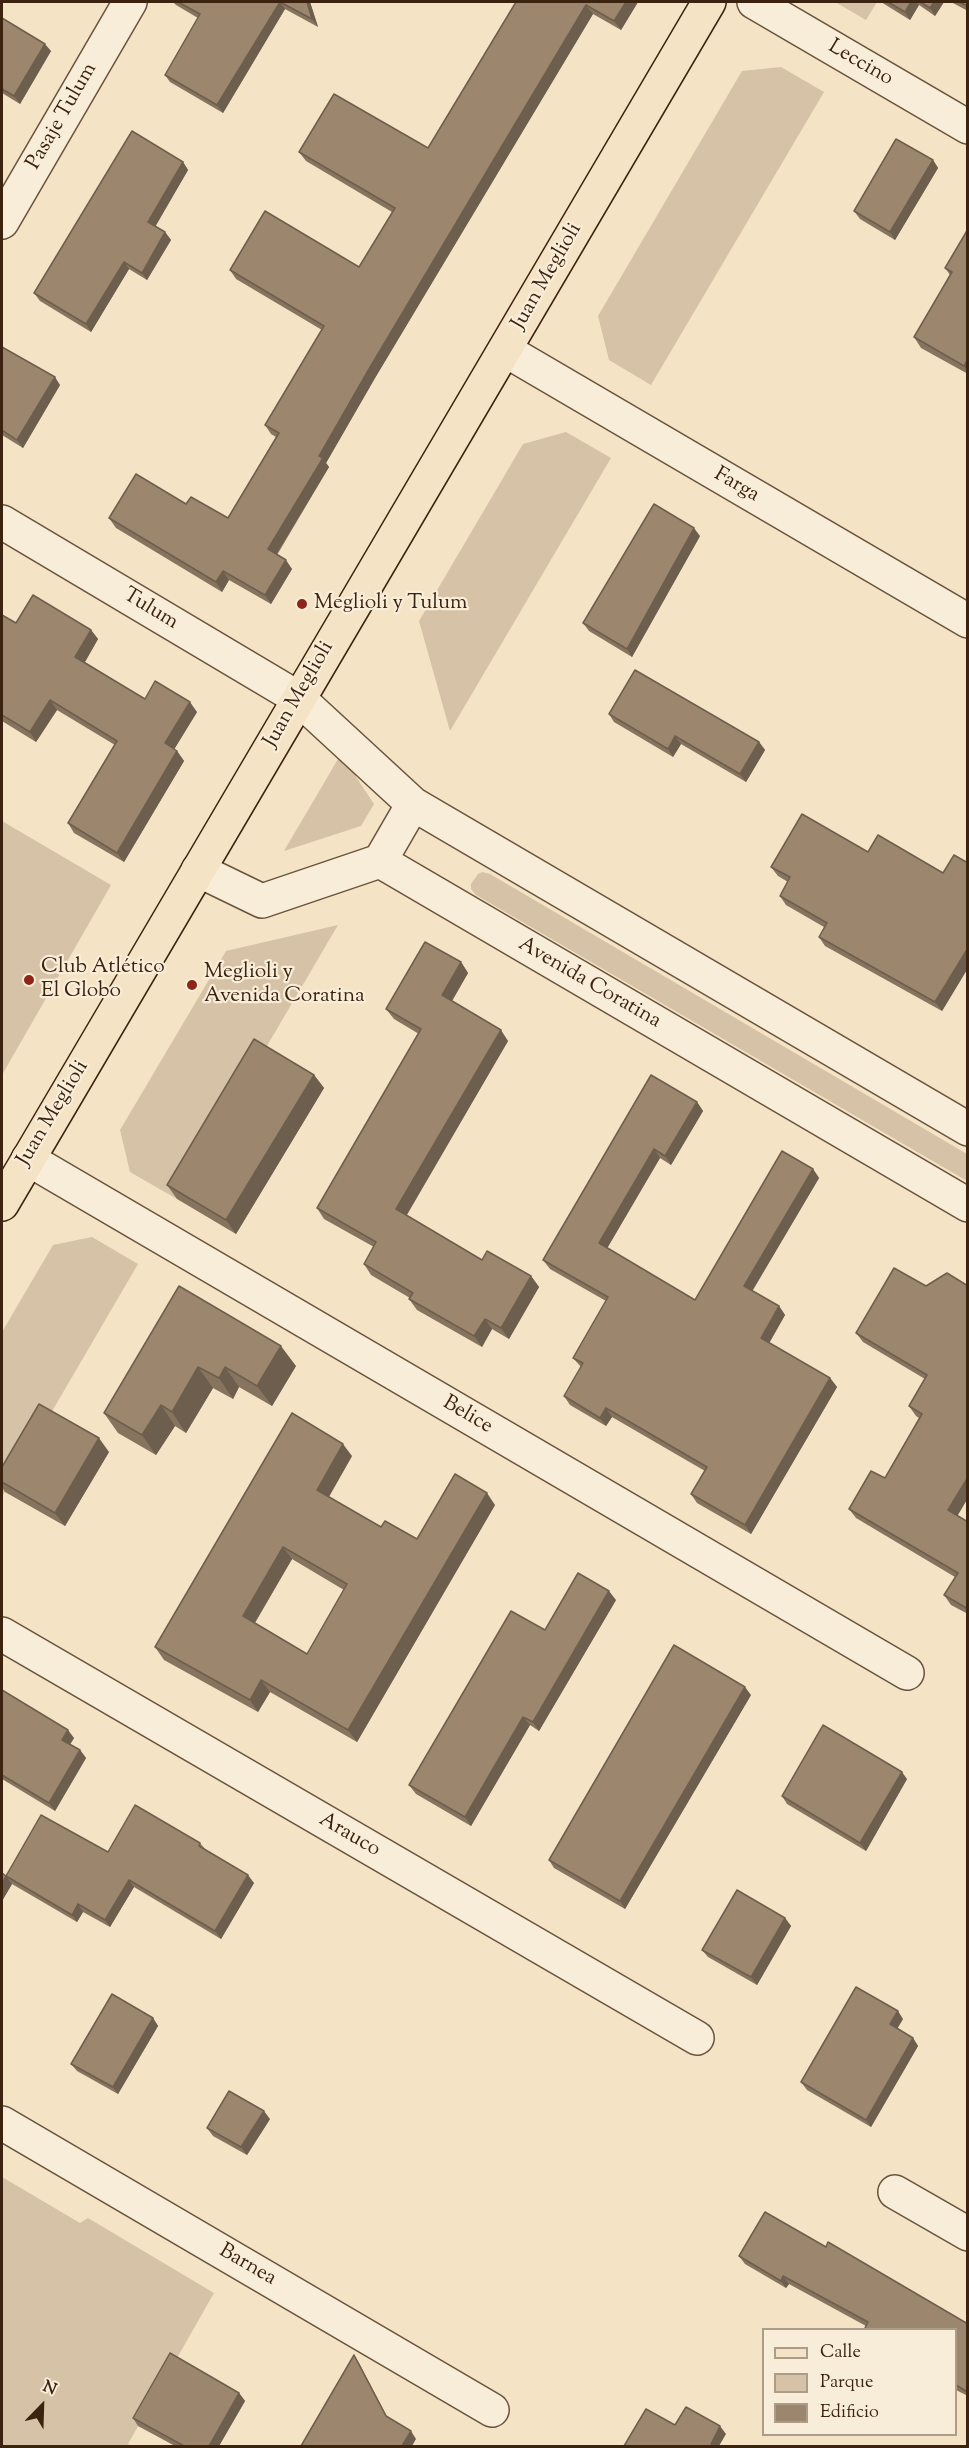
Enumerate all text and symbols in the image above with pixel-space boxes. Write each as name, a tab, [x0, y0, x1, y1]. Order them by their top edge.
street label: Leccino	[823, 35, 897, 93]
street label: Pasaje Tulum	[22, 59, 104, 175]
street label: Juan Meglioli	[507, 219, 589, 335]
street label: Farga	[709, 463, 763, 509]
street label: Tulum	[118, 584, 182, 636]
place label: Meglioli y Tulum	[314, 591, 467, 617]
marker: Meglioli y Tulum	[295, 597, 309, 611]
street label: Juan Meglioli	[259, 637, 341, 753]
street label: Avenida Coratina	[513, 933, 665, 1035]
place label: Club Atlético El Globo	[41, 955, 165, 1005]
place label: Meglioli y Avenida Coratina	[204, 960, 365, 1010]
marker: Club Atlético El Globo	[22, 973, 36, 987]
marker: Meglioli y Avenida Coratina	[185, 978, 199, 992]
street label: Juan Meglioli	[13, 1057, 95, 1171]
street label: Belice	[437, 1392, 497, 1440]
street label: Arauco	[314, 1808, 384, 1864]
street label: Barnea	[214, 2240, 280, 2292]
legend	[762, 2328, 957, 2436]
text: Calle	[820, 2340, 861, 2366]
text: Parque	[820, 2370, 873, 2396]
north arrow	[12, 2376, 72, 2436]
text: N	[39, 2376, 60, 2402]
text: Edificio	[820, 2400, 879, 2426]

